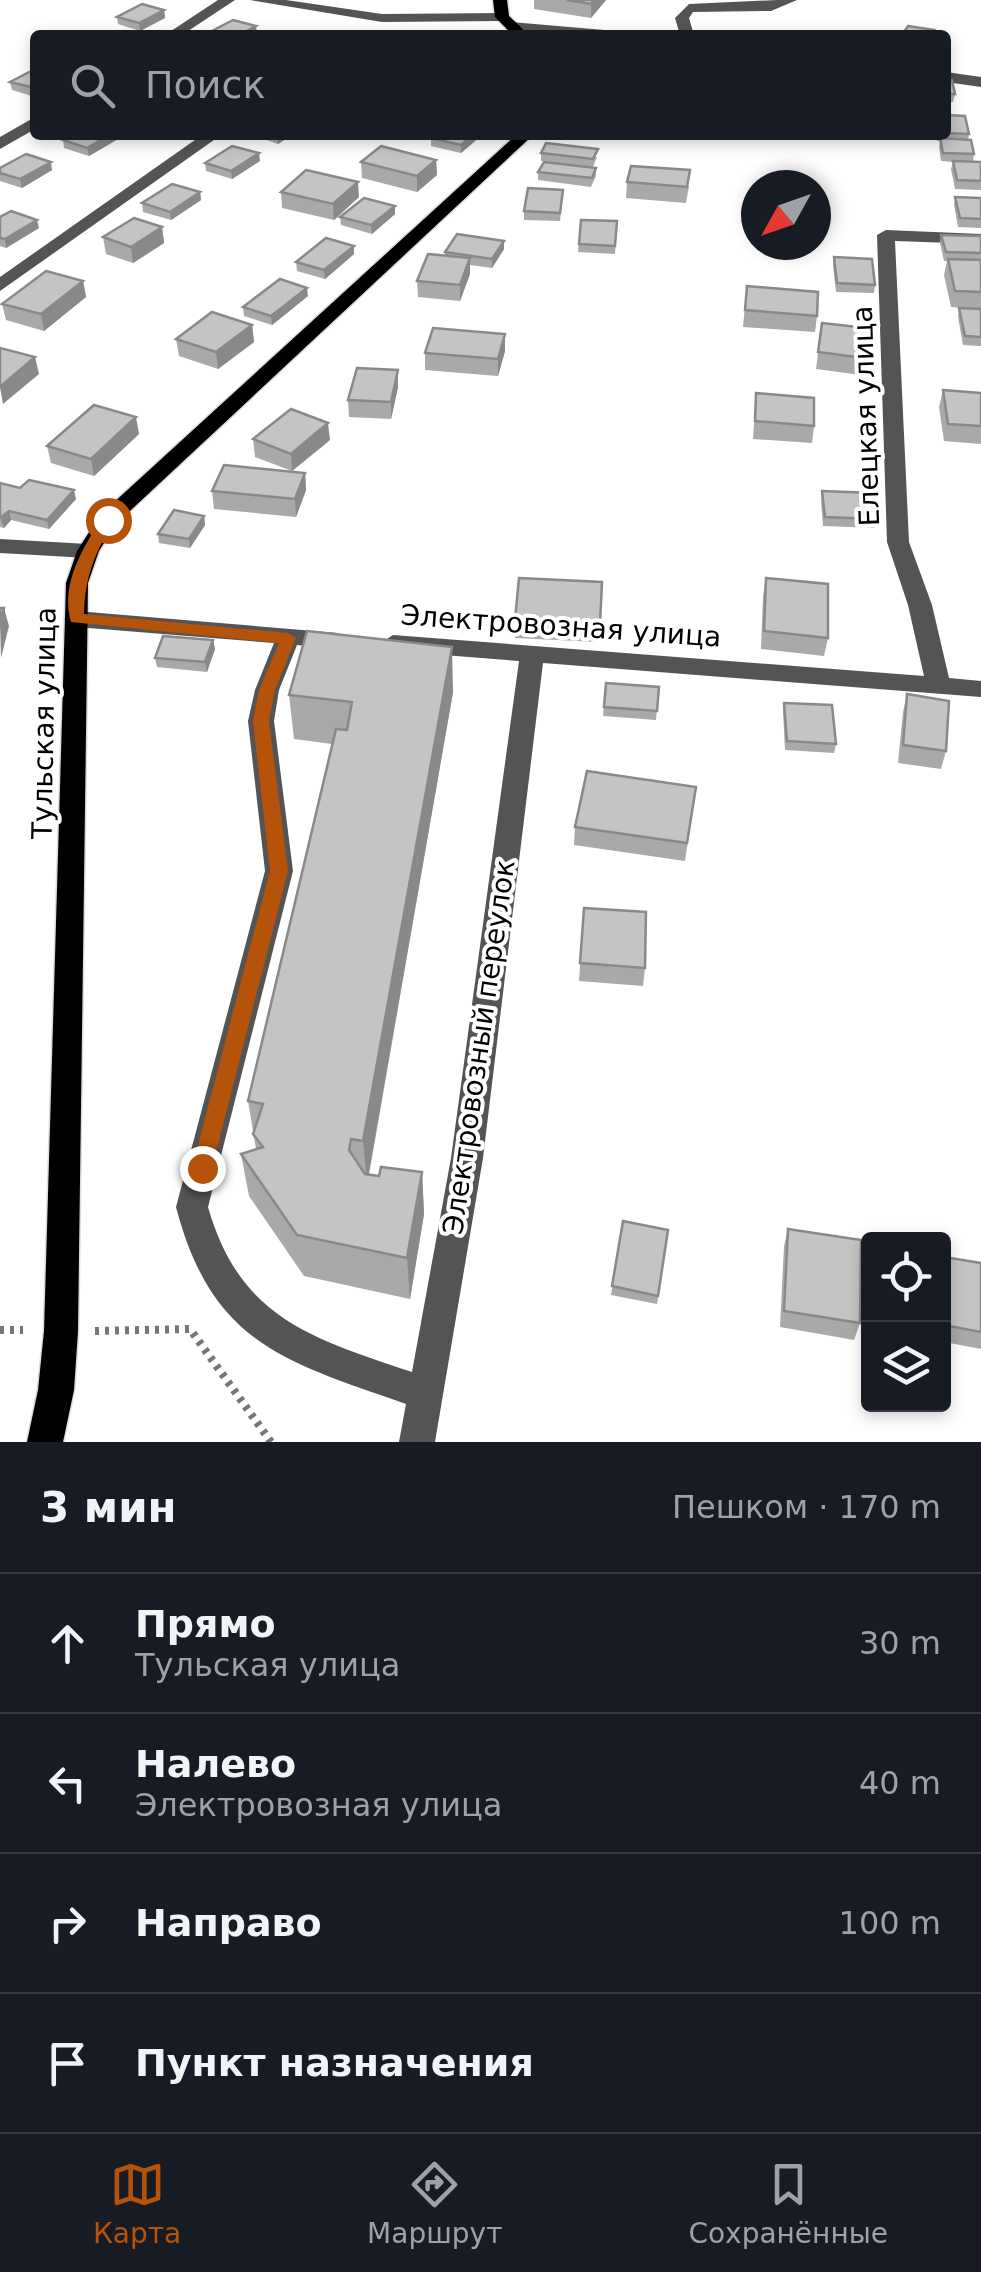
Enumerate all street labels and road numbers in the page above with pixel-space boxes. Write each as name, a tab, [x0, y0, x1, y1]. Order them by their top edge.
street label: Елецкая улица	[846, 305, 886, 527]
street label: Электровозная улица	[400, 598, 722, 654]
street label: Тульская улица	[25, 607, 63, 840]
street label: Электровозный переулок	[436, 858, 522, 1236]

